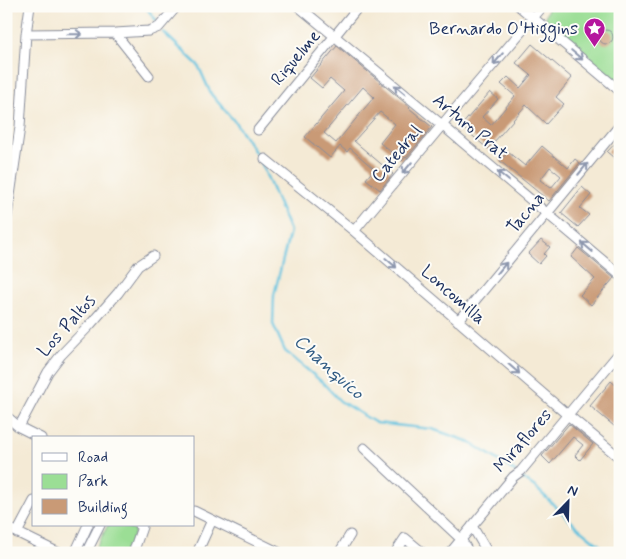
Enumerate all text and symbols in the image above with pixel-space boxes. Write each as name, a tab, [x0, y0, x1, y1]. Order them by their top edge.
place label: Bernardo O'Higgins	[429, 17, 578, 43]
place icon: Bernardo O'Higgins	[582, 17, 606, 48]
street label: Riquelme	[266, 25, 326, 91]
one-way arrow	[67, 29, 83, 38]
one-way arrow	[570, 49, 583, 60]
one-way arrow	[492, 53, 503, 66]
one-way arrow	[394, 85, 407, 96]
street label: Arturo Prat	[427, 89, 513, 165]
street label: Catedral	[366, 120, 428, 188]
one-way arrow	[401, 161, 412, 174]
one-way arrow	[578, 163, 589, 176]
one-way arrow	[497, 171, 510, 182]
street label: Tacna	[501, 187, 551, 239]
one-way arrow	[580, 241, 593, 253]
one-way arrow	[384, 257, 397, 268]
street label: Loncomilla	[415, 260, 491, 330]
one-way arrow	[496, 261, 507, 274]
street label: Los Paltos	[32, 290, 102, 362]
water label: Chanquico	[289, 329, 370, 406]
one-way arrow	[508, 363, 521, 375]
street label: Miraflores	[488, 404, 558, 478]
legend	[32, 436, 195, 526]
text: Road	[78, 448, 108, 468]
text: Park	[78, 472, 108, 492]
north arrow	[544, 476, 594, 526]
text: N	[565, 481, 580, 501]
text: Building	[78, 498, 128, 519]

